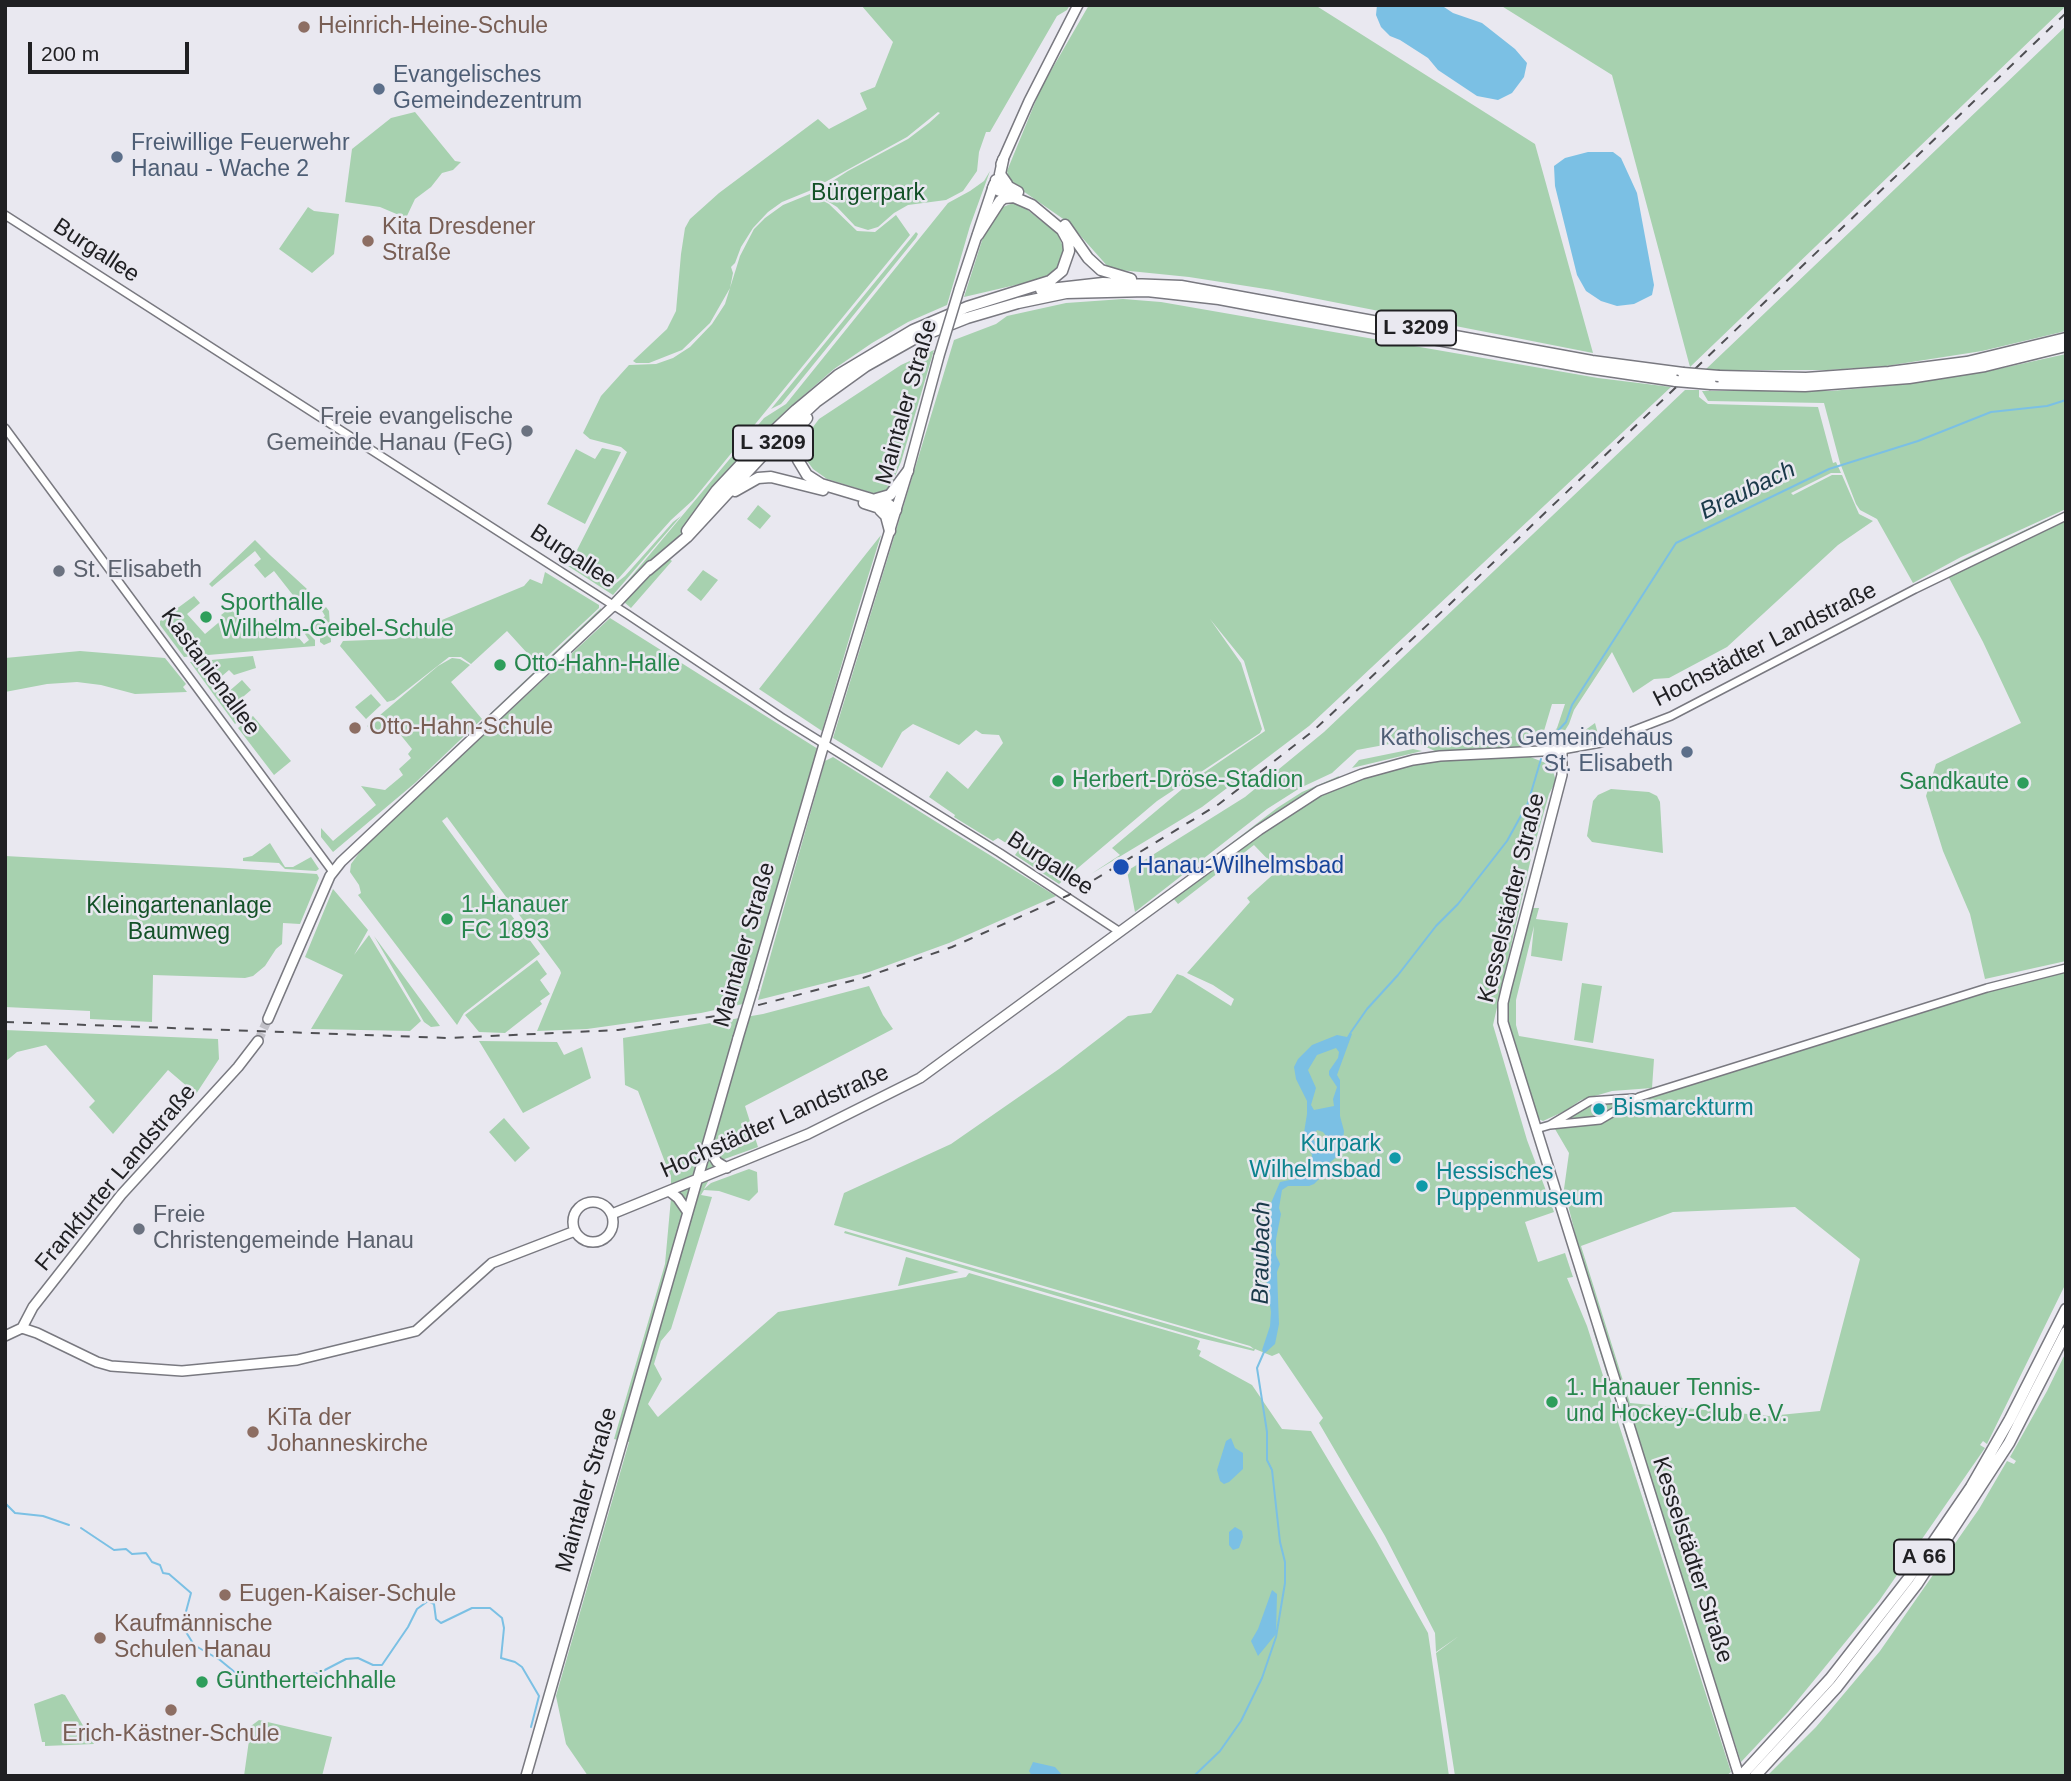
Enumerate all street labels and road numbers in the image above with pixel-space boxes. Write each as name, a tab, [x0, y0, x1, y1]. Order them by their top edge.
street label: Burgallee	[48, 213, 144, 289]
road number: L 3209	[1376, 310, 1456, 346]
street label: Maintaler Straße	[870, 316, 944, 488]
road number: L 3209	[733, 426, 813, 460]
street label: Burgallee	[525, 519, 621, 595]
street label: Hochstädter Landstraße	[1649, 577, 1881, 713]
street label: Kastanienallee	[154, 603, 266, 741]
street label: Kesselstädter Straße	[1473, 790, 1551, 1006]
street label: Burgallee	[1002, 826, 1098, 902]
street label: Maintaler Straße	[708, 859, 782, 1031]
street label: Hochstädter Landstraße	[657, 1059, 893, 1185]
street label: Frankfurter Landstraße	[30, 1079, 202, 1277]
street label: Maintaler Straße	[550, 1404, 624, 1576]
street label: Kesselstädter Straße	[1646, 1454, 1738, 1666]
road number: A 66	[1894, 1540, 1954, 1574]

